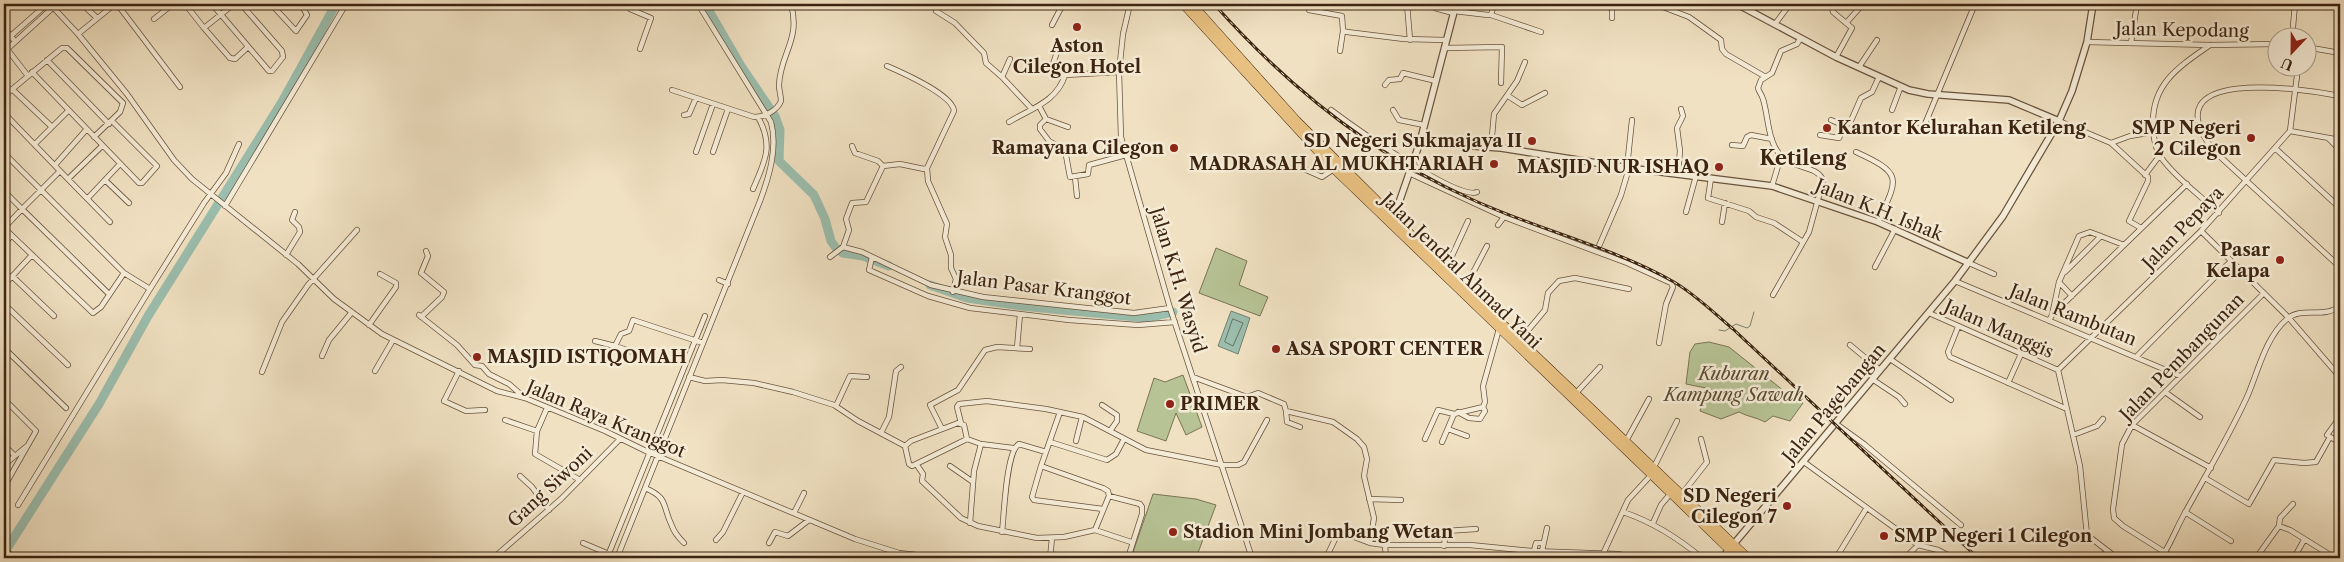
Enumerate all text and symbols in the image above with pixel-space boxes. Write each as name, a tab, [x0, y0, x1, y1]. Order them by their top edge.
street label: Jalan Kepodang	[2112, 18, 2249, 42]
marker: Aston Cilegon Hotel	[1071, 21, 1083, 33]
north arrow	[2266, 28, 2316, 78]
place label: Aston Cilegon Hotel	[1013, 35, 1141, 78]
text: U	[2278, 53, 2296, 75]
place label: Kantor Kelurahan Ketileng	[1837, 117, 2086, 139]
place label: SMP Negeri 2 Cilegon	[2132, 117, 2242, 160]
marker: Kantor Kelurahan Ketileng	[1821, 122, 1833, 134]
place label: SD Negeri Sukmajaya II	[1303, 130, 1522, 152]
marker: SMP Negeri 2 Cilegon	[2245, 132, 2257, 144]
marker: SD Negeri Sukmajaya II	[1526, 135, 1538, 147]
place label: Ramayana Cilegon	[991, 137, 1165, 159]
marker: Ramayana Cilegon	[1168, 142, 1180, 154]
district label: Ketileng	[1760, 146, 1847, 170]
place label: MADRASAH AL MUKHTARIAH	[1189, 153, 1484, 175]
place label: MASJID NUR ISHAQ	[1517, 156, 1710, 178]
marker: MADRASAH AL MUKHTARIAH	[1488, 158, 1500, 170]
marker: MASJID NUR ISHAQ	[1713, 161, 1725, 173]
street label: Jalan K.H. Ishak	[1809, 173, 1948, 246]
street label: Jalan Pepaya	[2136, 181, 2228, 276]
street label: Jalan Jendral Ahmad Yani	[1374, 186, 1546, 354]
street label: Jalan K.H. Wasyid	[1144, 202, 1211, 356]
place label: Pasar Kelapa	[2206, 239, 2271, 282]
marker: Pasar Kelapa	[2274, 254, 2286, 266]
street label: Jalan Pasar Kranggot	[953, 266, 1133, 310]
street label: Jalan Rambutan	[2003, 278, 2140, 350]
street label: Jalan Pembangunan	[2113, 289, 2249, 428]
street label: Jalan Manggis	[1938, 294, 2057, 363]
place label: ASA SPORT CENTER	[1285, 338, 1484, 360]
street label: Jalan Pagebangan	[1776, 339, 1890, 469]
marker: ASA SPORT CENTER	[1270, 343, 1282, 355]
place label: MASJID ISTIQOMAH	[487, 346, 687, 368]
marker: MASJID ISTIQOMAH	[471, 351, 483, 363]
park label: Kuburan Kampung Sawah	[1662, 363, 1804, 406]
street label: Jalan Raya Kranggot	[520, 374, 690, 463]
place label: PRIMER	[1180, 393, 1261, 415]
marker: PRIMER	[1164, 398, 1176, 410]
street label: Gang Siwoni	[503, 442, 597, 532]
place label: SD Negeri Cilegon 7	[1683, 485, 1778, 528]
marker: SD Negeri Cilegon 7	[1781, 500, 1793, 512]
place label: Stadion Mini Jombang Wetan	[1183, 521, 1454, 543]
place label: SMP Negeri 1 Cilegon	[1894, 525, 2093, 547]
marker: Stadion Mini Jombang Wetan	[1167, 526, 1179, 538]
marker: SMP Negeri 1 Cilegon	[1878, 530, 1890, 542]

